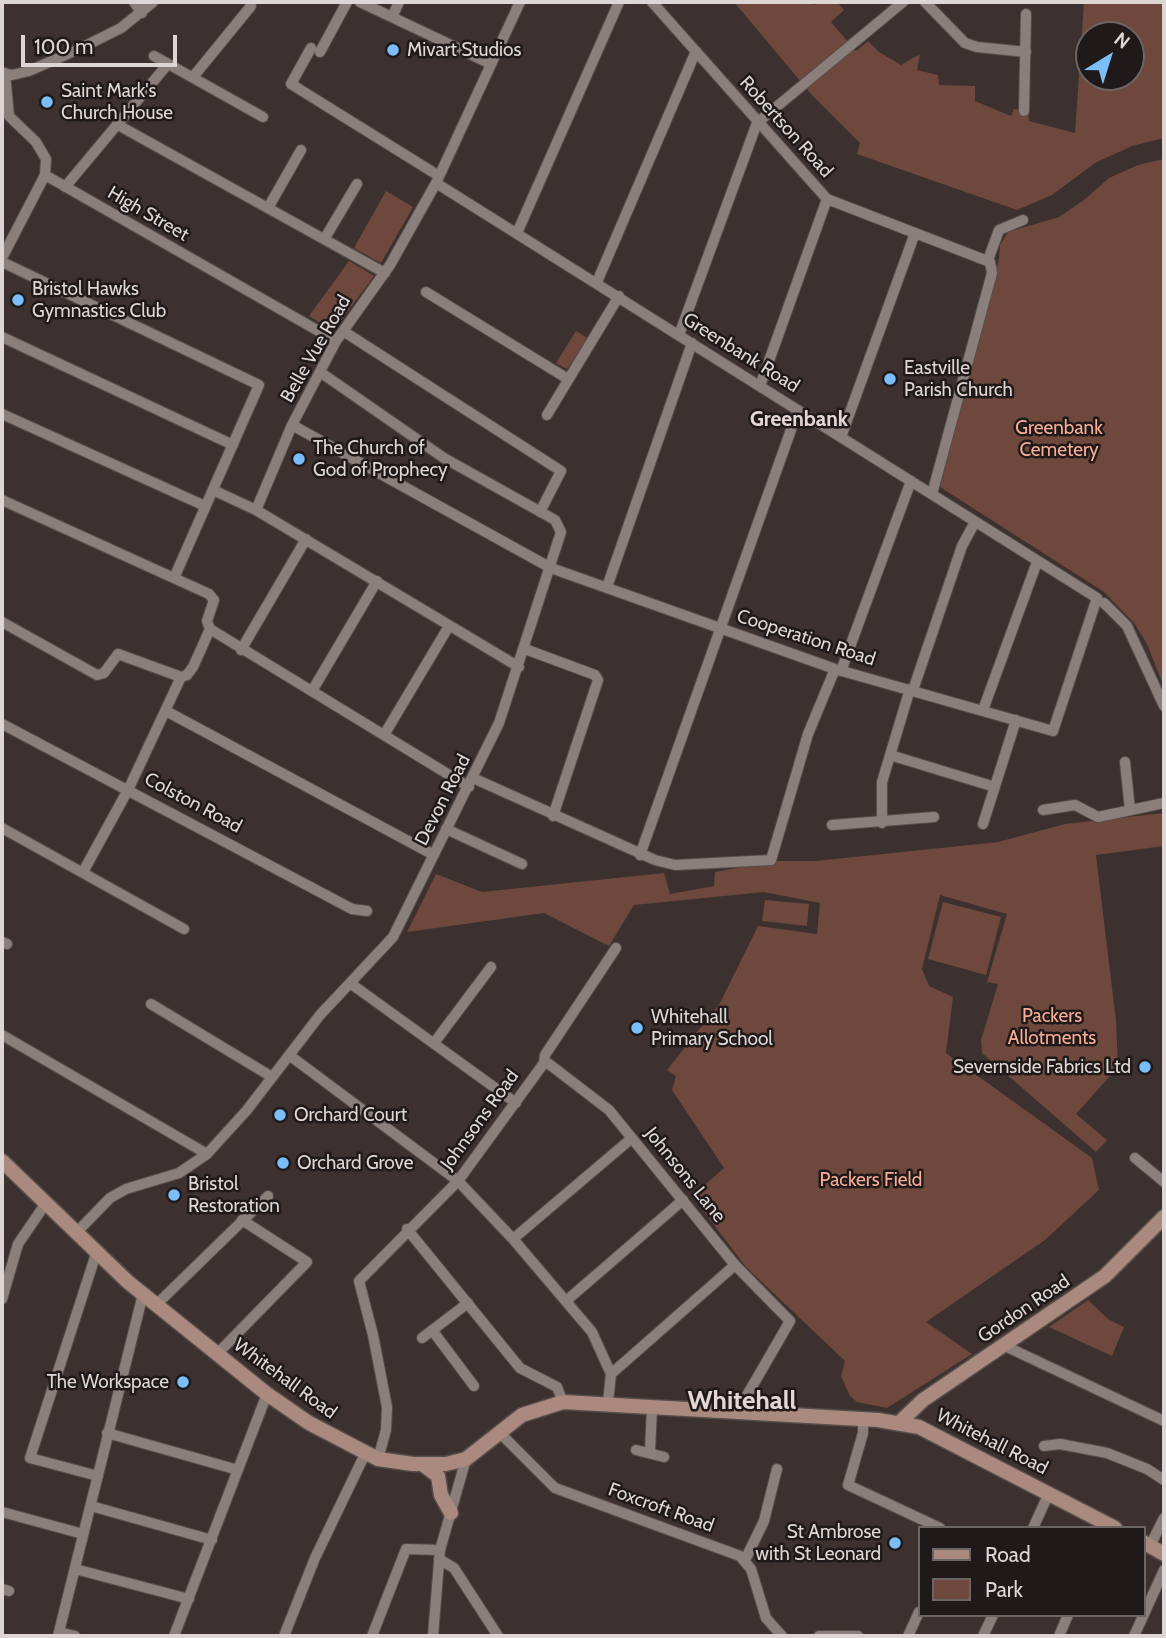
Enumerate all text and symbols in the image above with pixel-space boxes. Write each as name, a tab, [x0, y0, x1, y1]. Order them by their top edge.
scale bar	[24, 21, 180, 65]
north arrow	[1075, 21, 1145, 91]
text: N	[1110, 27, 1134, 54]
text: 100 m	[34, 34, 93, 59]
place label: Mivart Studios	[407, 39, 521, 61]
marker: Mivart Studios	[385, 42, 401, 58]
street label: Robertson Road	[734, 72, 838, 182]
place label: Saint Mark's Church House	[61, 80, 173, 124]
marker: Saint Mark's Church House	[39, 94, 55, 110]
street label: High Street	[103, 182, 193, 246]
place label: Bristol Hawks Gymnastics Club	[32, 278, 166, 322]
street label: Belle Vue Road	[276, 291, 356, 407]
marker: Bristol Hawks Gymnastics Club	[10, 292, 26, 308]
street label: Greenbank Road	[679, 308, 803, 398]
place label: Eastville Parish Church	[904, 357, 1013, 401]
marker: Eastville Parish Church	[882, 371, 898, 387]
district label: Greenbank	[750, 407, 848, 433]
park label: Greenbank Cemetery	[1015, 417, 1103, 461]
place label: The Church of God of Prophecy	[313, 437, 448, 481]
marker: The Church of God of Prophecy	[291, 451, 307, 467]
street label: Cooperation Road	[734, 605, 878, 671]
street label: Devon Road	[410, 751, 476, 849]
street label: Colston Road	[140, 768, 246, 838]
park label: Packers Allotments	[1008, 1005, 1096, 1049]
place label: Whitehall Primary School	[651, 1006, 773, 1050]
marker: Whitehall Primary School	[629, 1020, 645, 1036]
place label: Severnside Fabrics Ltd	[953, 1056, 1131, 1078]
marker: Severnside Fabrics Ltd	[1137, 1059, 1153, 1075]
street label: Johnsons Road	[436, 1065, 524, 1175]
place label: Orchard Court	[294, 1104, 407, 1126]
marker: Orchard Court	[272, 1107, 288, 1123]
street label: Johnsons Lane	[640, 1123, 730, 1227]
place label: Orchard Grove	[297, 1152, 413, 1174]
marker: Orchard Grove	[275, 1155, 291, 1171]
park label: Packers Field	[820, 1169, 922, 1191]
place label: Bristol Restoration	[188, 1173, 280, 1217]
marker: Bristol Restoration	[166, 1187, 182, 1203]
street label: Gordon Road	[974, 1270, 1074, 1348]
street label: Whitehall Road	[229, 1334, 341, 1424]
place label: The Workspace	[47, 1371, 169, 1393]
marker: The Workspace	[175, 1374, 191, 1390]
district label: Whitehall	[688, 1385, 796, 1417]
street label: Whitehall Road	[932, 1404, 1052, 1480]
street label: Foxcroft Road	[605, 1478, 717, 1538]
place label: St Ambrose with St Leonard	[755, 1521, 881, 1565]
legend	[918, 1526, 1145, 1617]
marker: St Ambrose with St Leonard	[887, 1535, 903, 1551]
text: Road	[985, 1542, 1031, 1567]
text: Park	[985, 1577, 1023, 1602]

